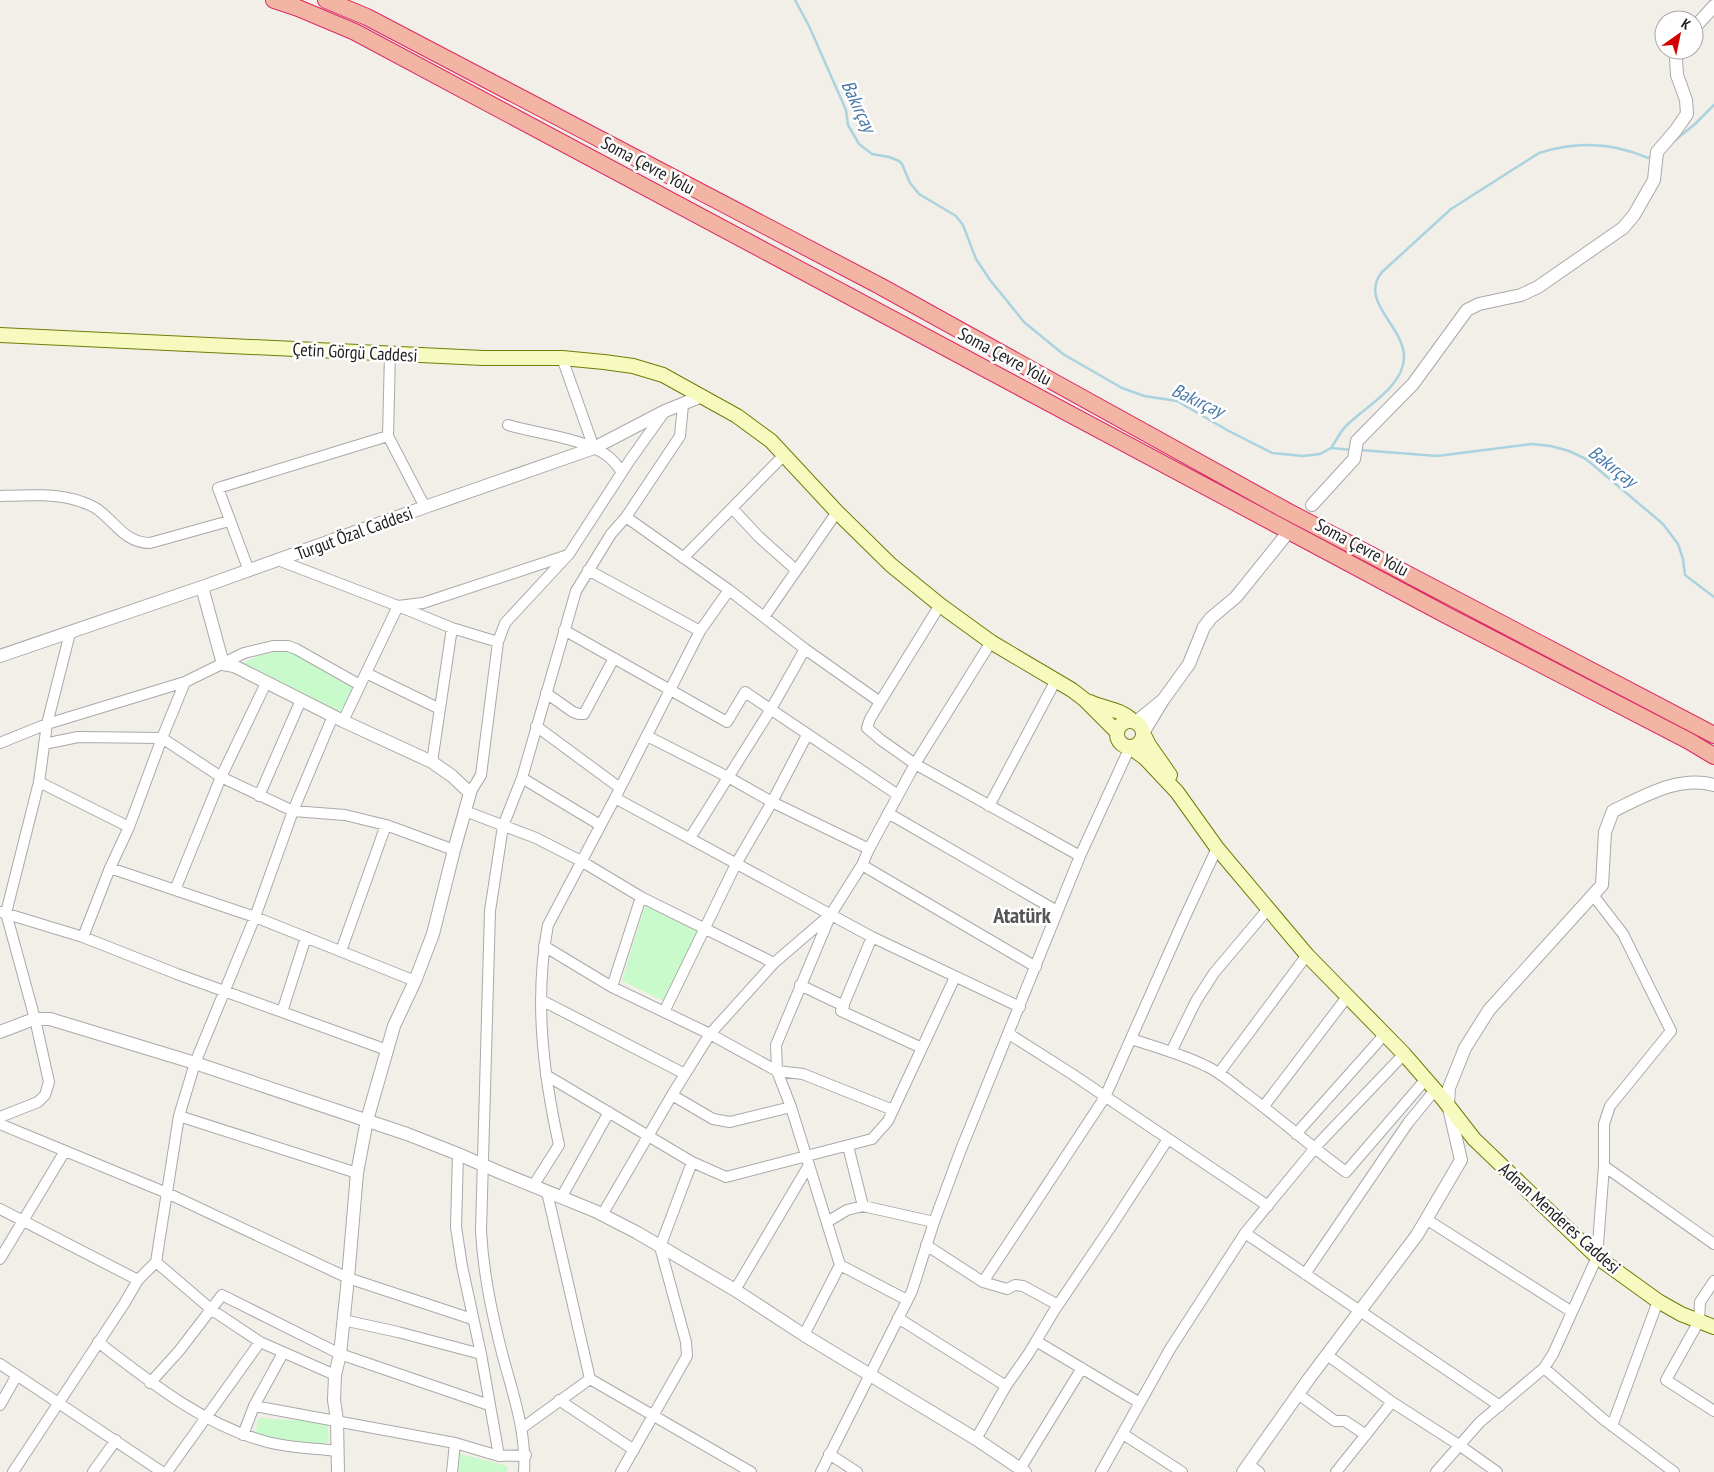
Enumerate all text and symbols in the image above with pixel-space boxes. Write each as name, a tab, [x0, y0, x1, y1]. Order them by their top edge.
north arrow	[1654, 10, 1704, 60]
text: K	[1678, 15, 1695, 34]
water label: Bakırçay	[837, 76, 883, 138]
street label: Soma Çevre Yolu	[597, 131, 699, 199]
street label: Soma Çevre Yolu	[954, 322, 1056, 390]
street label: Çetin Görgü Caddesi	[292, 337, 418, 367]
water label: Bakırçay	[1168, 378, 1230, 424]
water label: Bakırçay	[1584, 440, 1644, 494]
street label: Turgut Özal Caddesi	[292, 501, 416, 565]
street label: Soma Çevre Yolu	[1311, 513, 1413, 581]
district label: Atatürk	[992, 901, 1052, 929]
street label: Adnan Menderes Caddesi	[1494, 1157, 1626, 1279]

